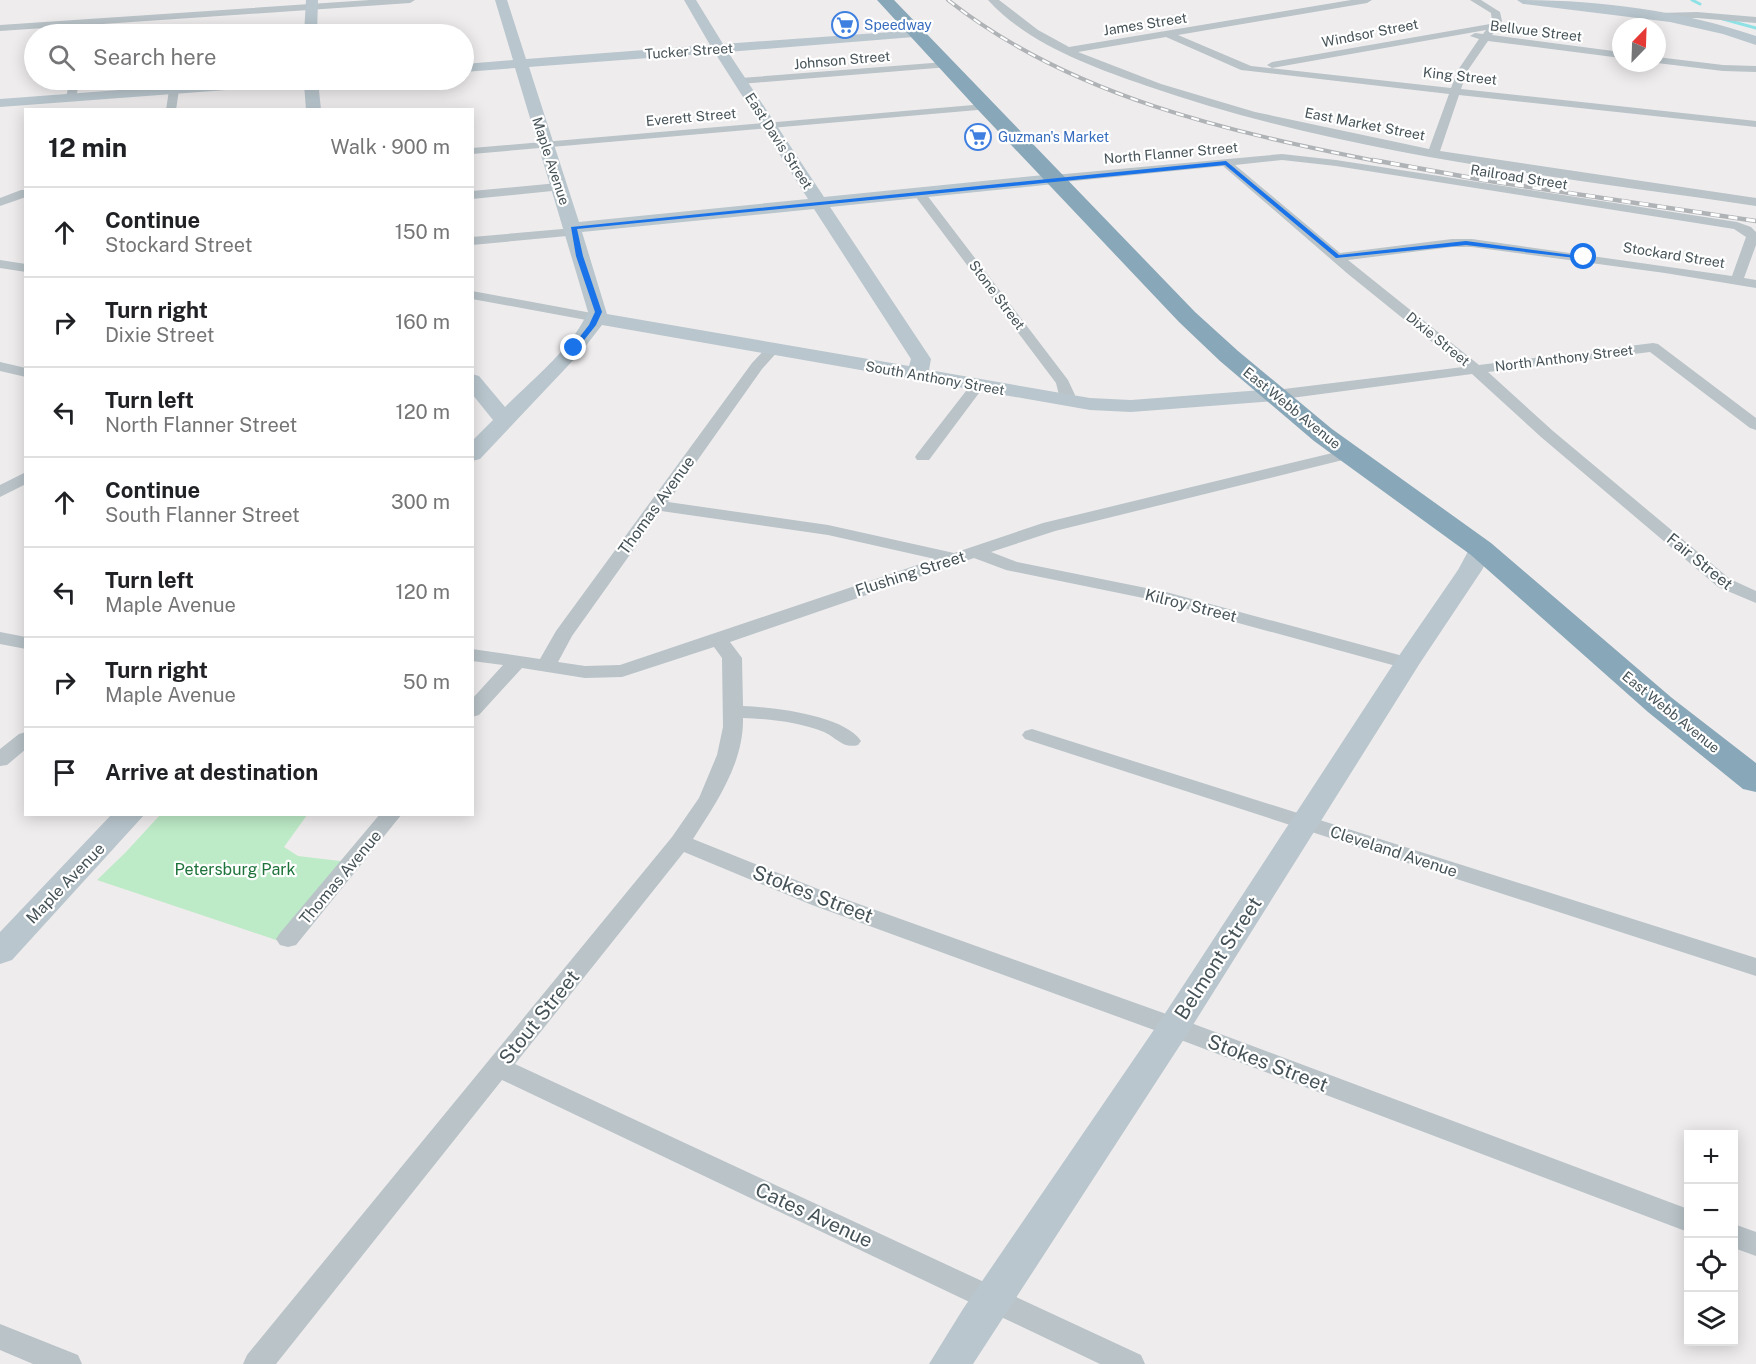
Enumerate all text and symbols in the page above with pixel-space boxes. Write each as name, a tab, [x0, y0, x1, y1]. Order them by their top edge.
street label: James Street	[1102, 9, 1188, 39]
supermarket icon: Speedway	[830, 10, 860, 40]
street label: Windsor Street	[1320, 16, 1420, 50]
place label: Speedway	[864, 17, 932, 33]
street label: Bellvue Street	[1489, 17, 1583, 45]
north arrow	[1612, 18, 1666, 72]
search box	[24, 24, 474, 90]
street label: Tucker Street	[644, 40, 734, 62]
icon: search	[45, 41, 78, 74]
text: Search here	[93, 44, 217, 70]
street label: Johnson Street	[793, 48, 891, 72]
street label: King Street	[1422, 64, 1498, 88]
street label: East Davis Street	[742, 90, 816, 192]
street label: East Market Street	[1303, 104, 1427, 144]
street label: Everett Street	[645, 105, 737, 129]
street label: Maple Avenue	[529, 115, 573, 207]
supermarket icon: Guzman's Market	[963, 122, 993, 152]
place label: Guzman's Market	[998, 129, 1109, 145]
text: 12 min	[48, 132, 127, 163]
text: Walk · 900 m	[331, 135, 450, 159]
street label: North Flanner Street	[1103, 139, 1239, 167]
street label: Railroad Street	[1469, 161, 1569, 193]
text: Continue	[105, 207, 200, 233]
icon: ahead	[48, 216, 81, 249]
text: 150 m	[395, 220, 450, 244]
text: Stockard Street	[105, 233, 252, 257]
street label: Stockard Street	[1622, 239, 1726, 271]
route start	[1570, 243, 1596, 269]
street label: Stone Street	[966, 257, 1028, 333]
text: Turn right	[105, 297, 208, 323]
icon: right	[48, 306, 81, 339]
street label: Dixie Street	[1403, 309, 1473, 369]
text: 160 m	[395, 310, 450, 334]
text: Dixie Street	[105, 323, 215, 347]
route end	[560, 334, 586, 360]
street label: North Anthony Street	[1494, 342, 1634, 374]
street label: South Anthony Street	[864, 358, 1006, 398]
street label: East Webb Avenue	[1240, 364, 1344, 452]
text: Turn left	[105, 387, 194, 413]
icon: left	[48, 396, 81, 429]
text: 120 m	[396, 400, 450, 424]
text: North Flanner Street	[105, 413, 297, 437]
street label: Thomas Avenue	[614, 452, 699, 558]
text: Continue	[105, 477, 200, 503]
icon: ahead	[48, 486, 81, 519]
text: 300 m	[391, 490, 450, 514]
text: South Flanner Street	[105, 503, 300, 527]
street label: Fair Street	[1663, 529, 1736, 594]
street label: Flushing Street	[853, 547, 968, 600]
text: Turn left	[105, 567, 194, 593]
icon: left	[48, 576, 81, 609]
text: 120 m	[396, 580, 450, 604]
street label: Kilroy Street	[1143, 585, 1239, 626]
text: Maple Avenue	[105, 593, 236, 617]
text: Turn right	[105, 657, 208, 683]
icon: right	[48, 666, 81, 699]
street label: East Webb Avenue	[1619, 668, 1723, 756]
text: 50 m	[403, 670, 450, 694]
text: Maple Avenue	[105, 683, 236, 707]
icon: arrive	[48, 756, 81, 789]
text: Arrive at destination	[105, 759, 318, 785]
street label: Cleveland Avenue	[1328, 822, 1460, 881]
street label: Thomas Avenue	[295, 826, 385, 928]
street label: Maple Avenue	[22, 839, 109, 928]
park label: Petersburg Park	[175, 860, 296, 879]
street label: Stokes Street	[749, 860, 877, 928]
street label: Belmont Street	[1169, 892, 1267, 1024]
street label: Stout Street	[494, 965, 584, 1069]
street label: Stokes Street	[1204, 1029, 1332, 1097]
map controls	[1684, 1130, 1738, 1346]
button: +	[1684, 1130, 1738, 1184]
street label: Cates Avenue	[752, 1177, 876, 1253]
button: −	[1684, 1184, 1738, 1238]
button: locate	[1684, 1238, 1738, 1292]
button: layers	[1684, 1292, 1738, 1346]

